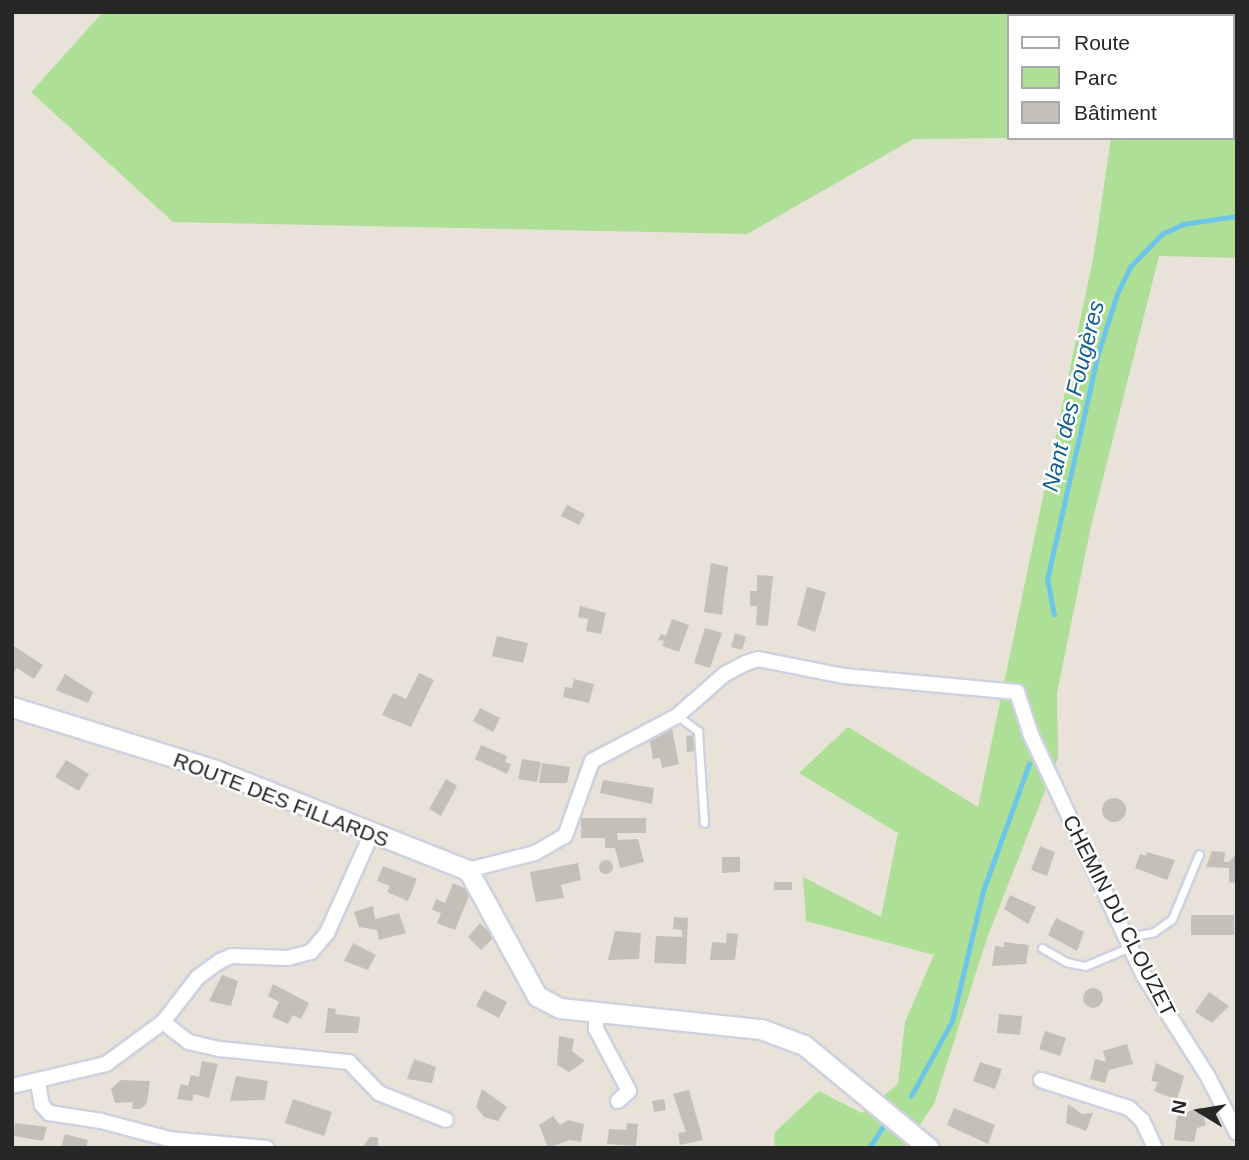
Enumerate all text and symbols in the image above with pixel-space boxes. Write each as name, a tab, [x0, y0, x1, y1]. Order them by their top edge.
legend	[1007, 14, 1235, 140]
text: Route	[1074, 31, 1130, 54]
text: Parc	[1074, 66, 1117, 89]
text: Bâtiment	[1074, 101, 1157, 124]
water label: Nant des Fougères	[1036, 298, 1110, 494]
street label: ROUTE DES FILLARDS	[170, 747, 392, 853]
street label: CHEMIN DU CLOUZET	[1057, 811, 1181, 1021]
north arrow	[1165, 1076, 1235, 1146]
text: N	[1167, 1098, 1191, 1116]

